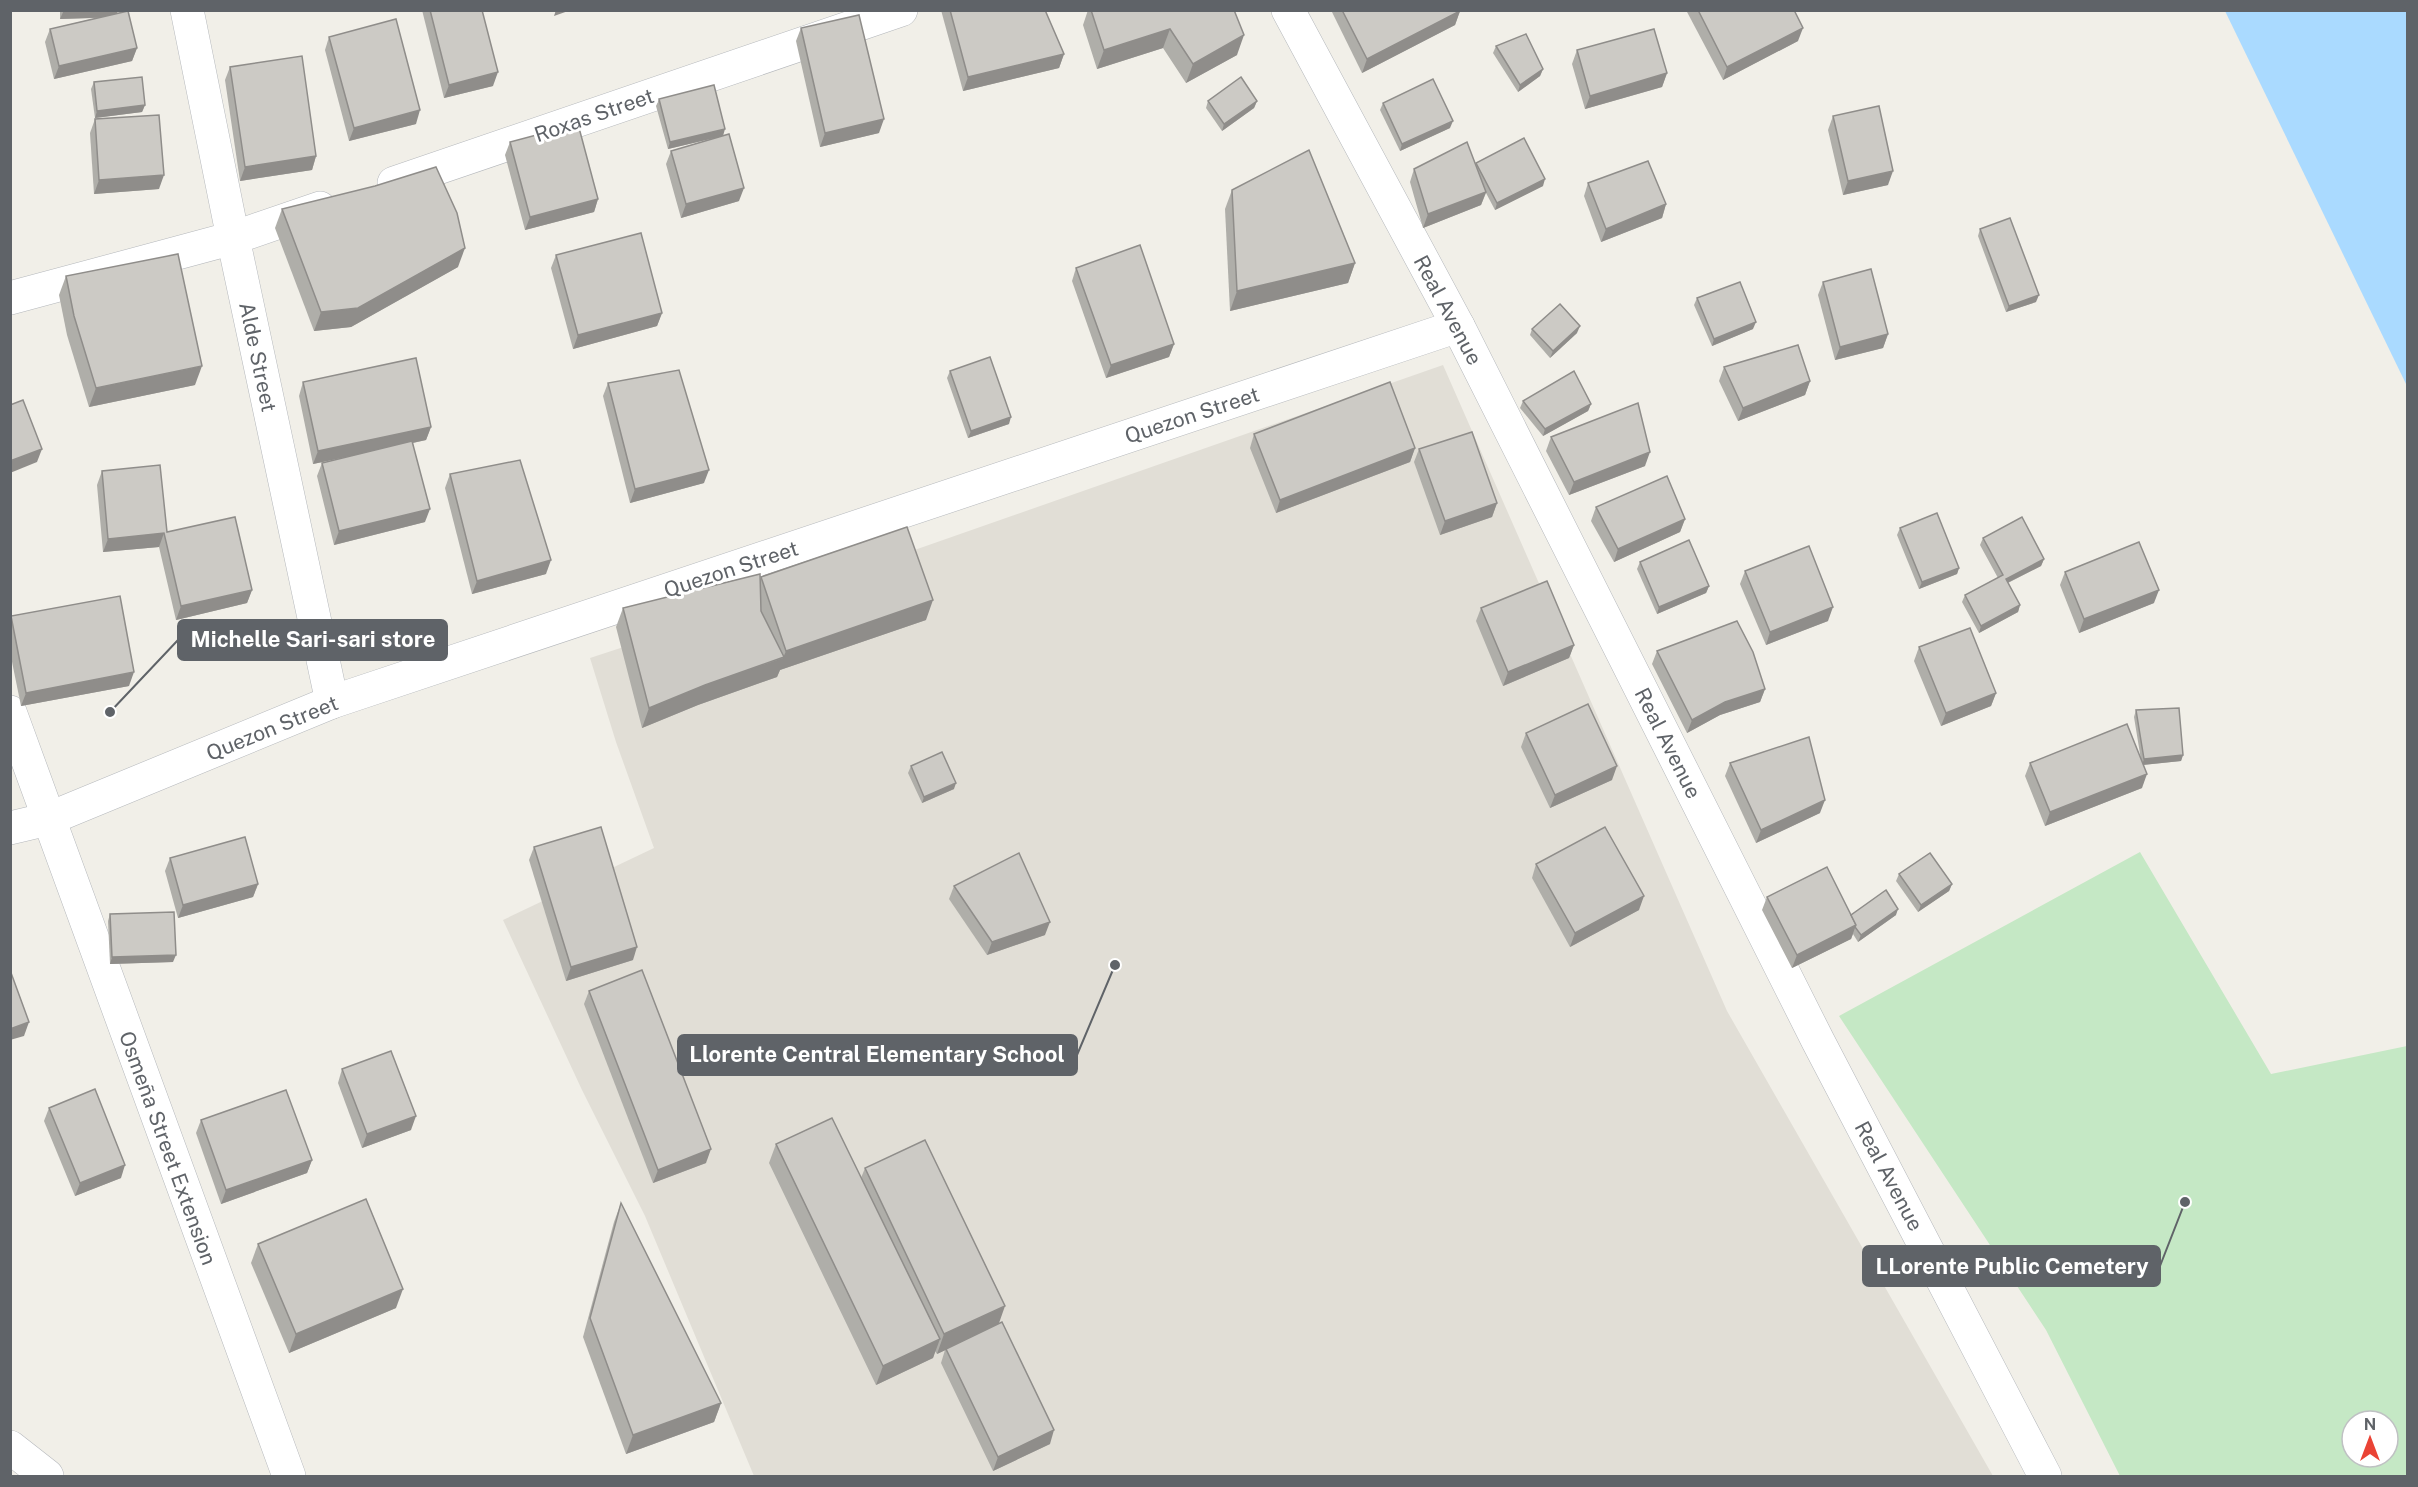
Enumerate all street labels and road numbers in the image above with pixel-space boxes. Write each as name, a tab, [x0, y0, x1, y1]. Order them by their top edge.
street label: Roxas Street	[531, 83, 657, 147]
street label: Real Avenue	[1409, 251, 1487, 369]
street label: Alde Street	[234, 300, 282, 414]
street label: Quezon Street	[1122, 381, 1262, 449]
street label: Quezon Street	[661, 535, 801, 603]
street label: Real Avenue	[1629, 683, 1707, 803]
street label: Quezon Street	[202, 690, 342, 766]
street label: Osmeña Street Extension	[114, 1028, 222, 1268]
street label: Real Avenue	[1850, 1117, 1928, 1235]

